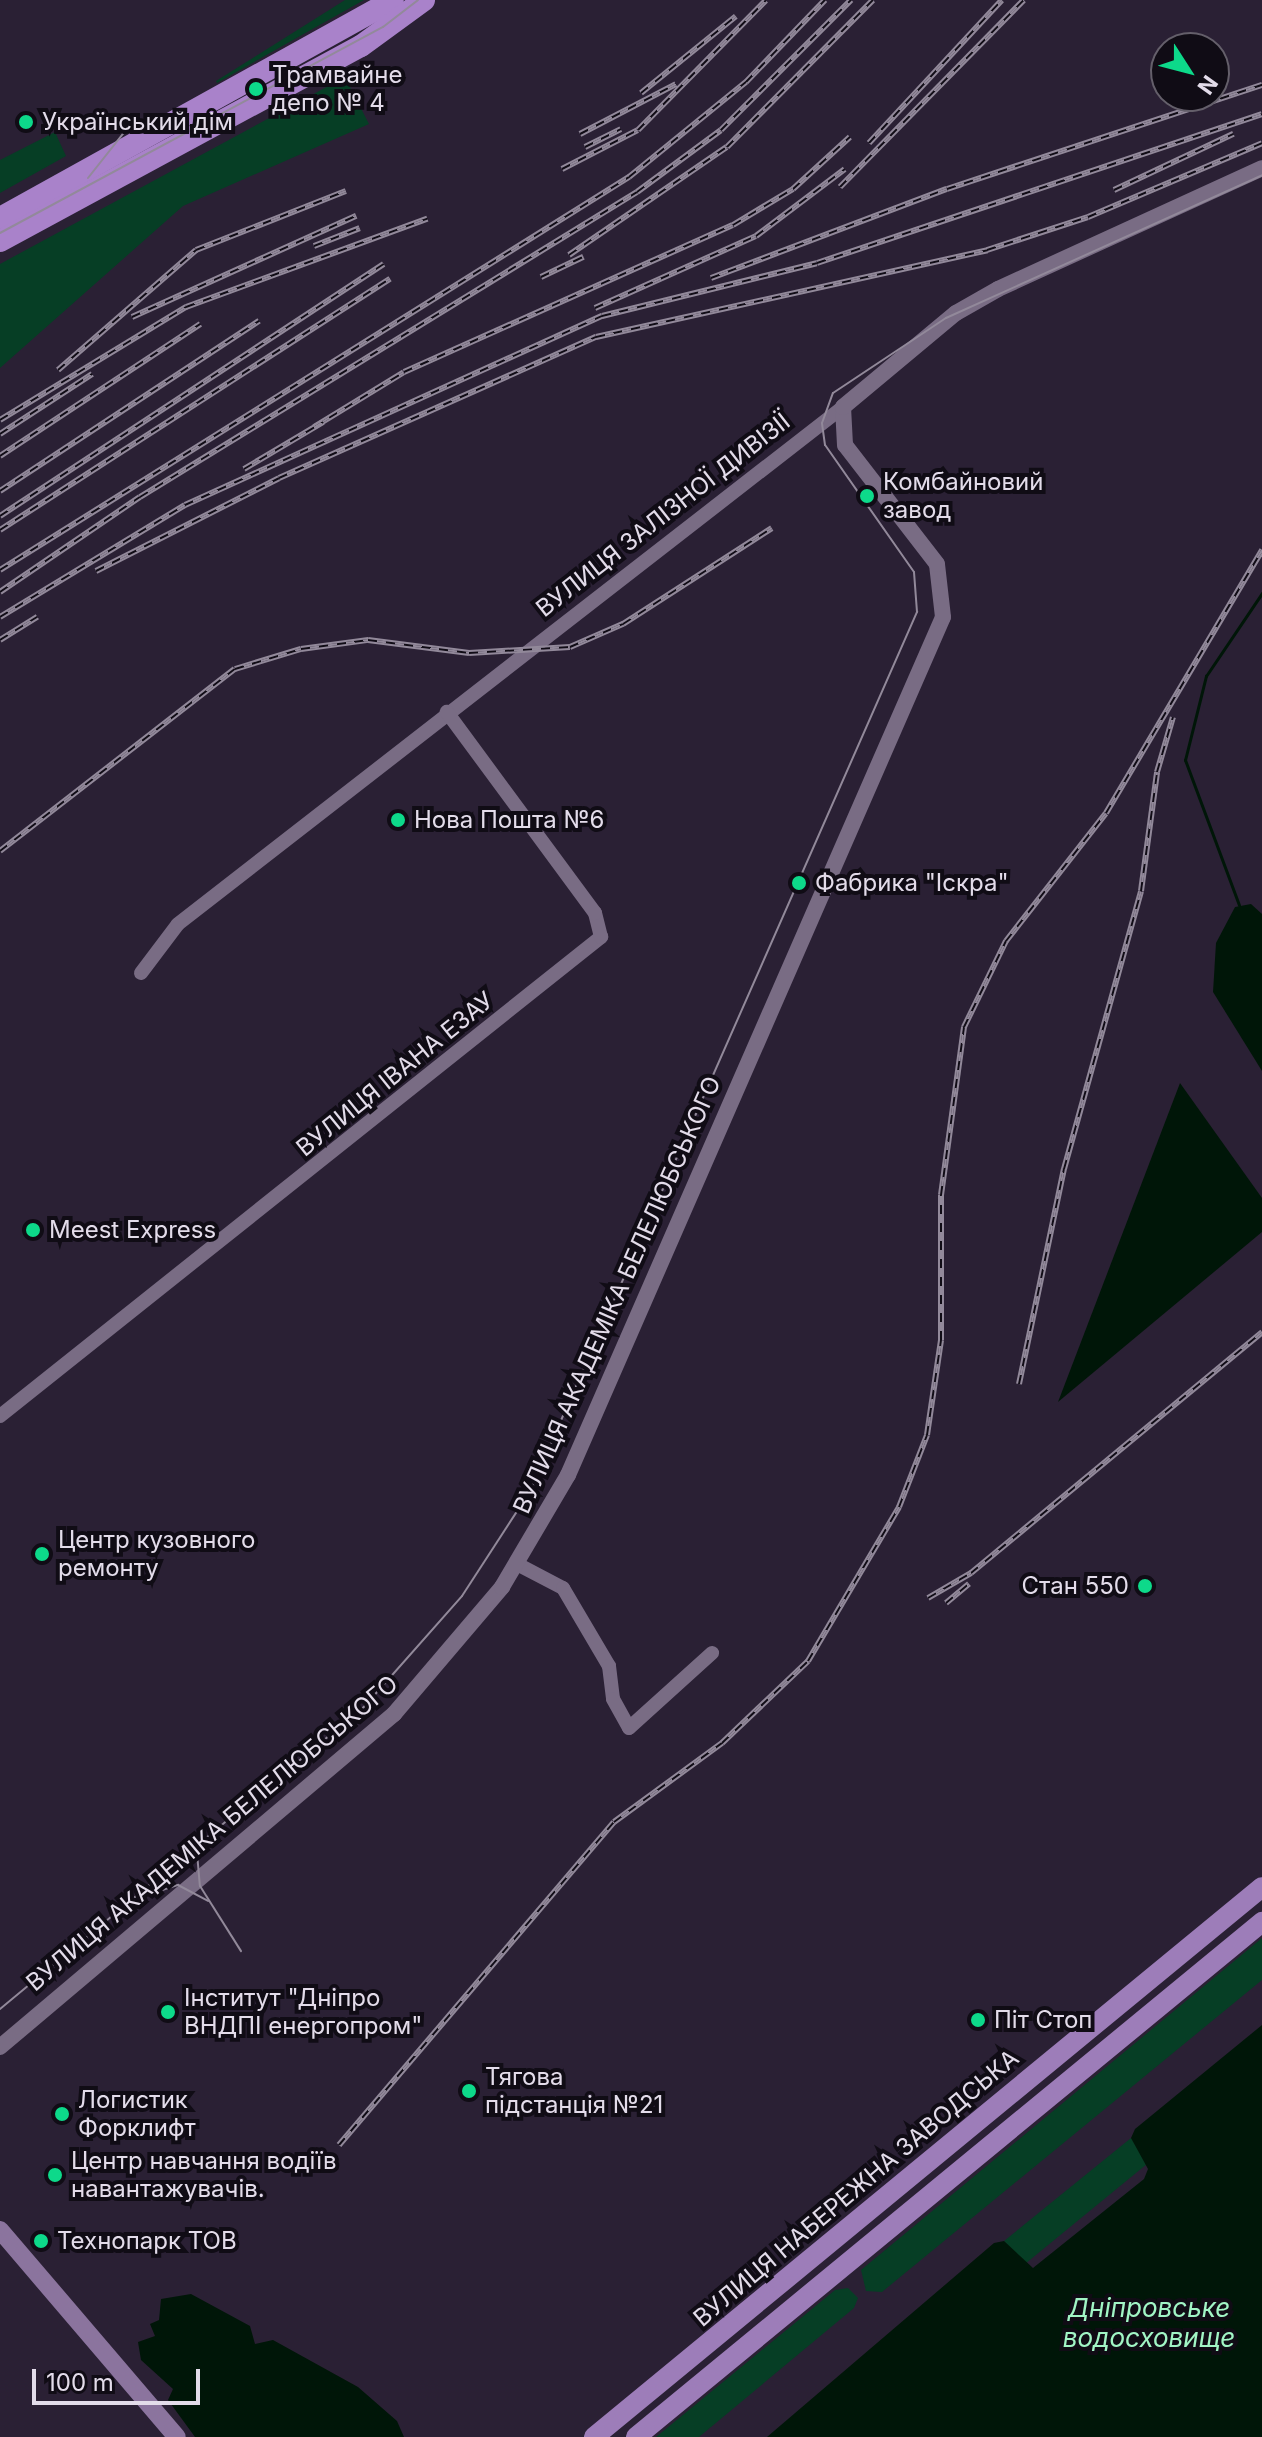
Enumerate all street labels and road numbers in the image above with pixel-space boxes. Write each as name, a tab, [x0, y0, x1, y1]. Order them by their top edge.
street label: ВУЛИЦЯ ЗАЛІЗНОЇ ДИВІЗІЇ	[530, 407, 796, 623]
street label: ВУЛИЦЯ ІВАНА ЕЗАУ	[291, 986, 499, 1162]
street label: ВУЛИЦЯ АКАДЕМІКА БЕЛЕЛЮБСЬКОГО	[507, 1072, 727, 1518]
street label: ВУЛИЦЯ АКАДЕМІКА БЕЛЕЛЮБСЬКОГО	[21, 1669, 403, 1997]
street label: ВУЛИЦЯ НАБЕРЕЖНА ЗАВОДСЬКА	[688, 2043, 1024, 2333]

